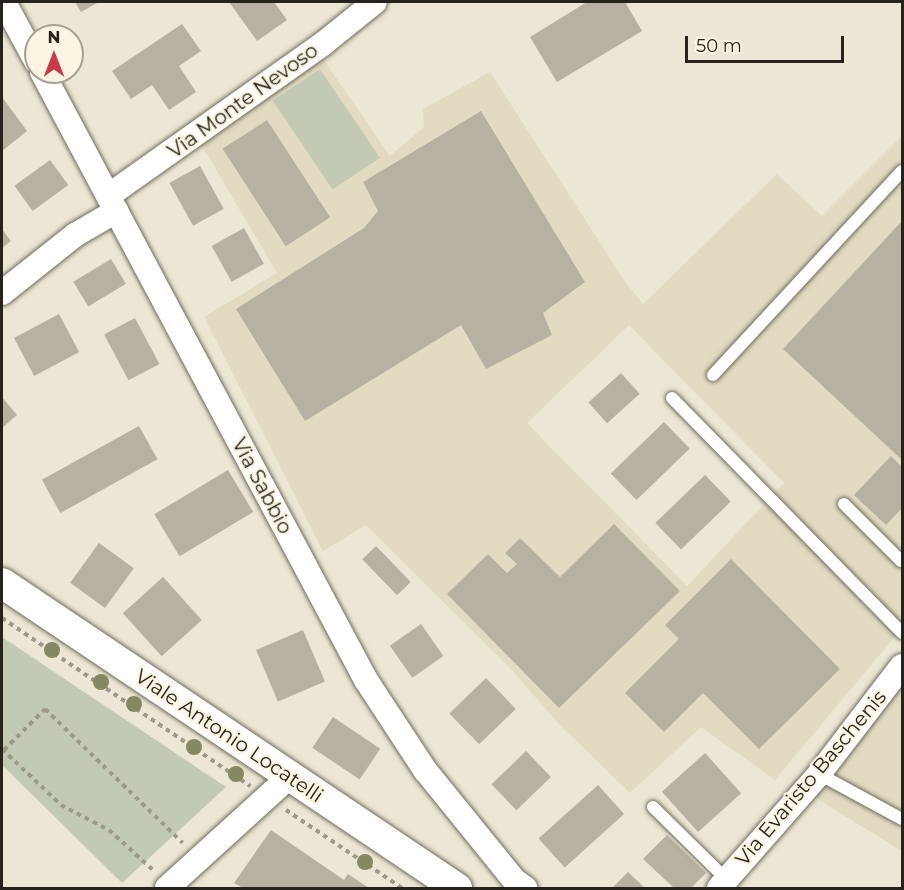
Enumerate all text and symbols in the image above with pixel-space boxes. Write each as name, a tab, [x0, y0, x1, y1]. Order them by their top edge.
north arrow	[24, 24, 84, 84]
scale bar	[688, 24, 847, 62]
text: N	[48, 28, 60, 47]
text: 50 m	[696, 35, 742, 57]
street label: Via Monte Nevoso	[163, 38, 323, 164]
street label: Via Sabbio	[227, 434, 297, 538]
street label: Viale Antonio Locatelli	[130, 664, 328, 808]
street label: Via Evaristo Baschenis	[730, 685, 892, 871]

